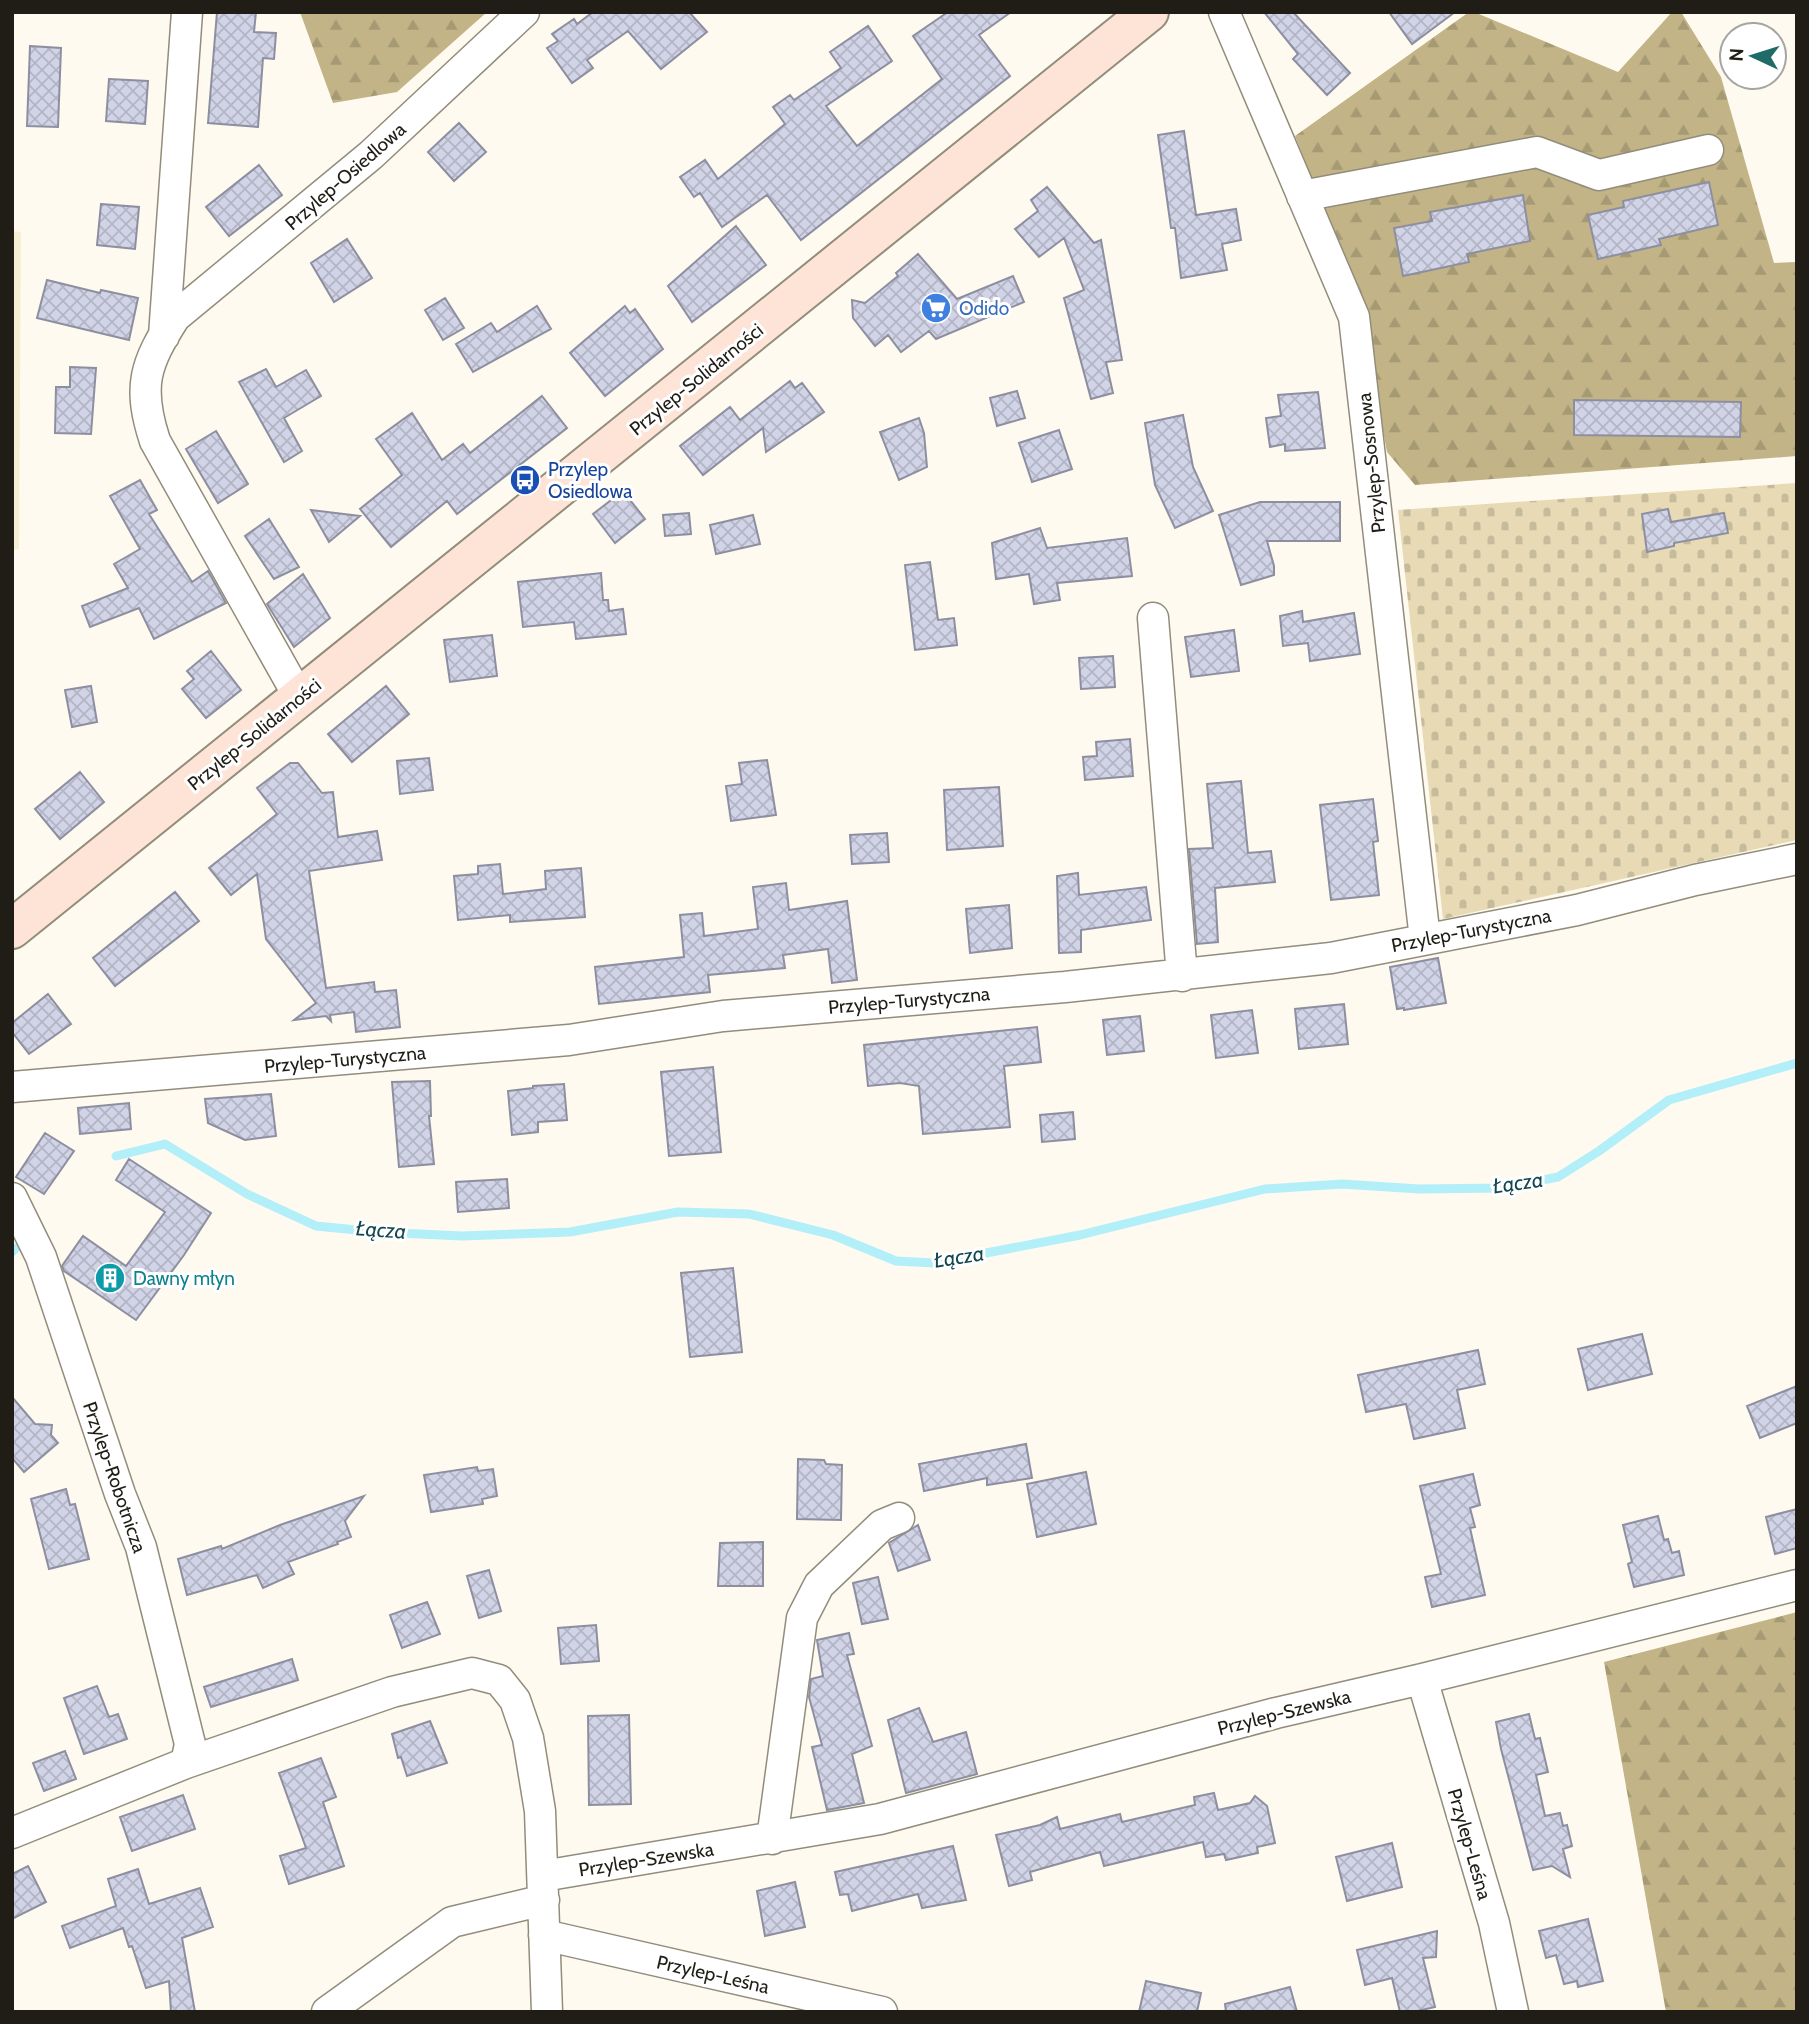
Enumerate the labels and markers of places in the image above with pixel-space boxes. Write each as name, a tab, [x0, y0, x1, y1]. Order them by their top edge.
supermarket icon: Odido	[919, 291, 953, 325]
place label: Odido	[959, 297, 1009, 320]
place label: Przylep Osiedlowa	[548, 458, 632, 503]
bus stop icon: Przylep Osiedlowa	[508, 463, 542, 497]
building icon: Dawny młyn	[93, 1261, 127, 1295]
place label: Dawny młyn	[133, 1267, 235, 1290]

